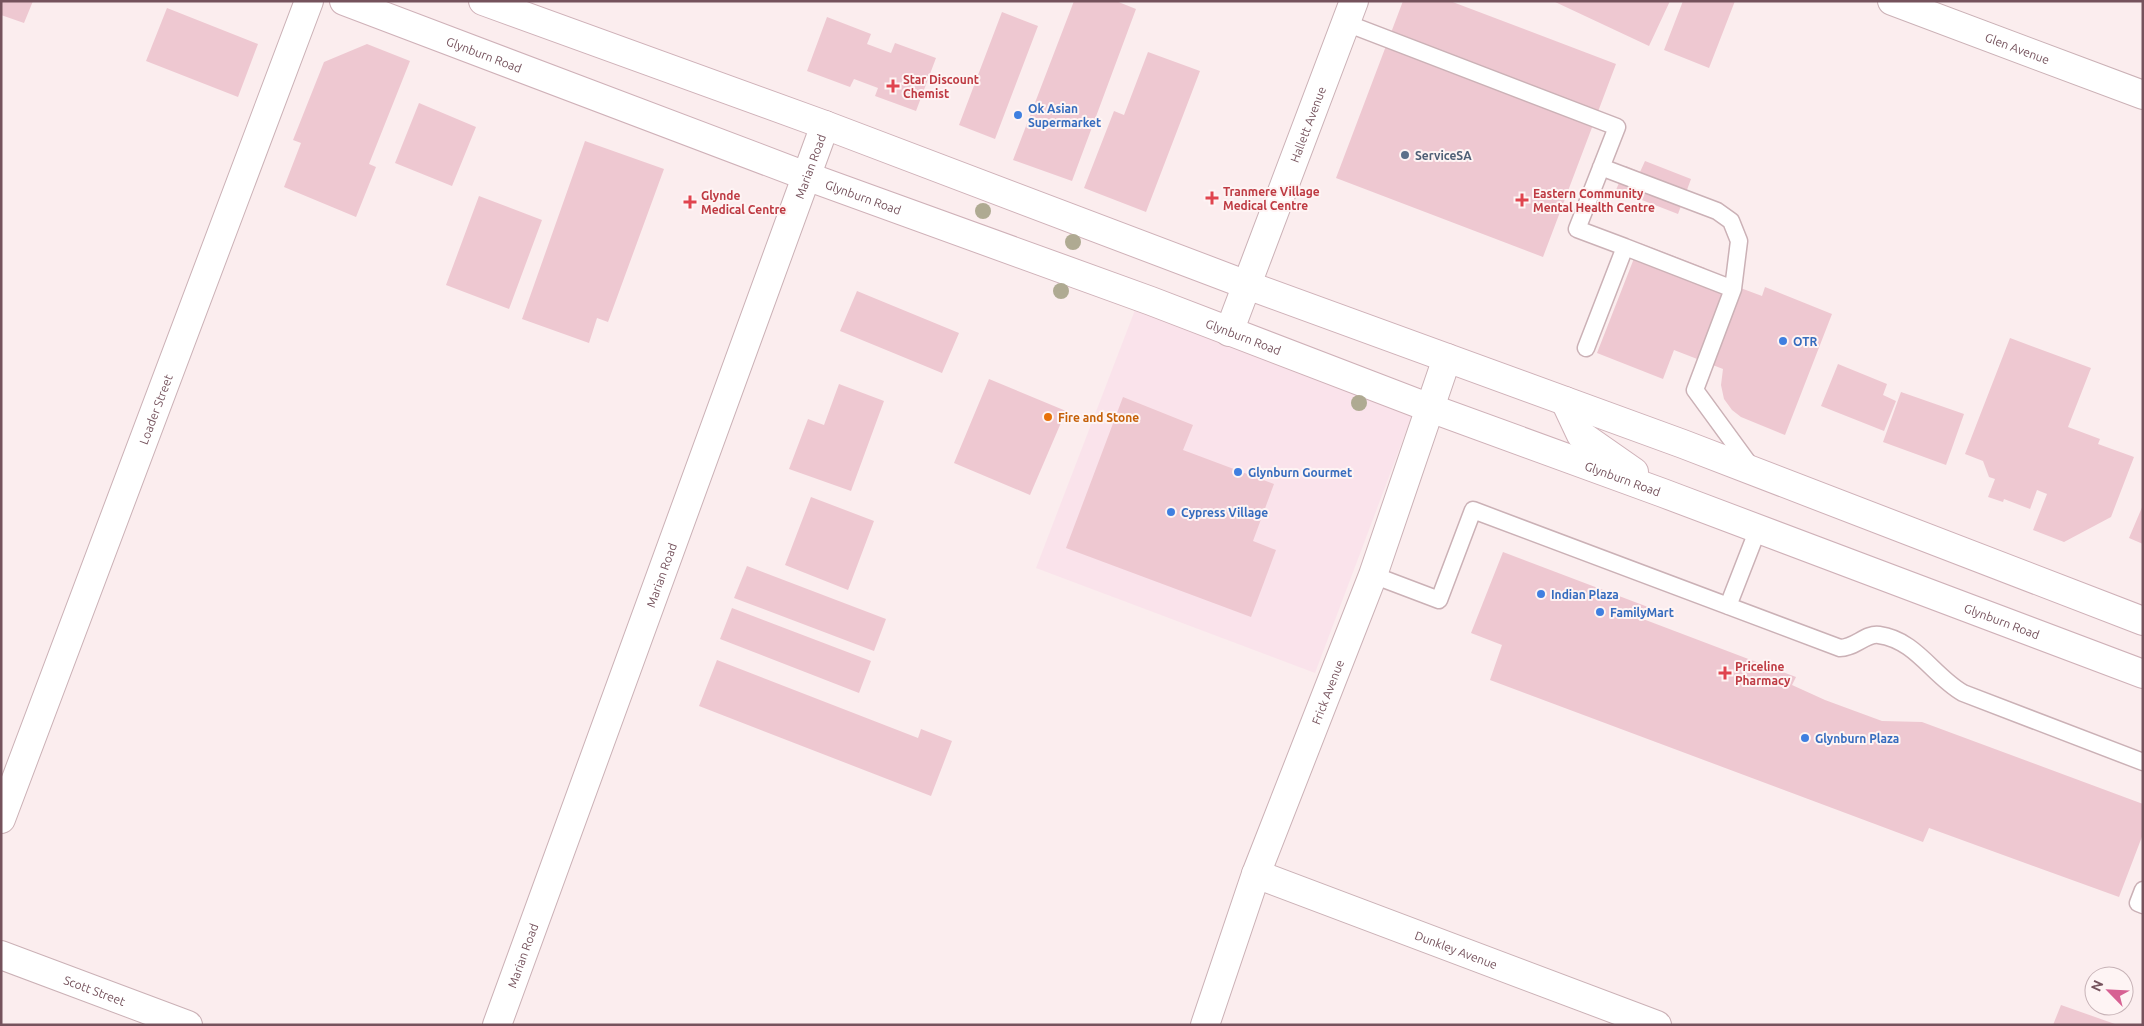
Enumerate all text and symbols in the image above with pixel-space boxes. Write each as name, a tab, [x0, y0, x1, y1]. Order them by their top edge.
street label: Glen Avenue	[1983, 30, 2052, 66]
street label: Glynburn Road	[445, 34, 524, 74]
place label: Star Discount Chemist	[903, 73, 979, 100]
marker: Star Discount Chemist	[887, 80, 899, 92]
street label: Hallett Avenue	[1287, 85, 1328, 164]
place label: Ok Asian Supermarket	[1028, 102, 1101, 129]
marker: Ok Asian Supermarket	[1012, 109, 1024, 121]
street label: Marian Road	[792, 132, 828, 200]
marker: ServiceSA	[1399, 149, 1411, 161]
place label: ServiceSA	[1415, 149, 1472, 162]
street label: Glynburn Road	[824, 177, 903, 216]
place label: Tranmere Village Medical Centre	[1223, 185, 1320, 212]
place label: Eastern Community Mental Health Centre	[1533, 187, 1655, 214]
place label: Glynde Medical Centre	[701, 189, 786, 216]
marker: Tranmere Village Medical Centre	[1205, 191, 1219, 205]
marker: Eastern Community Mental Health Centre	[1515, 193, 1529, 207]
marker: Glynde Medical Centre	[683, 195, 697, 209]
street label: Glynburn Road	[1204, 316, 1283, 357]
marker: OTR	[1777, 335, 1789, 347]
place label: OTR	[1793, 335, 1817, 348]
street label: Loader Street	[136, 372, 175, 446]
marker: Fire and Stone	[1042, 411, 1054, 423]
place label: Fire and Stone	[1058, 411, 1139, 424]
street label: Glynburn Road	[1583, 459, 1662, 498]
marker: Glynburn Gourmet	[1232, 466, 1244, 478]
place label: Glynburn Gourmet	[1248, 466, 1352, 479]
marker: Cypress Village	[1165, 506, 1177, 518]
place label: Cypress Village	[1181, 506, 1268, 519]
street label: Marian Road	[643, 541, 679, 609]
marker: Indian Plaza	[1535, 588, 1547, 600]
place label: Indian Plaza	[1551, 588, 1619, 601]
street label: Glynburn Road	[1962, 601, 2041, 641]
marker: FamilyMart	[1594, 606, 1606, 618]
place label: FamilyMart	[1610, 606, 1674, 619]
street label: Frick Avenue	[1309, 658, 1346, 726]
place label: Priceline Pharmacy	[1735, 660, 1791, 687]
marker: Priceline Pharmacy	[1719, 667, 1731, 679]
marker: Glynburn Plaza	[1799, 732, 1811, 744]
place label: Glynburn Plaza	[1815, 732, 1899, 745]
street label: Marian Road	[505, 922, 540, 989]
street label: Dunkley Avenue	[1413, 928, 1499, 971]
north arrow	[2084, 966, 2134, 1016]
street label: Scott Street	[62, 973, 127, 1008]
text: N	[2088, 978, 2107, 994]

